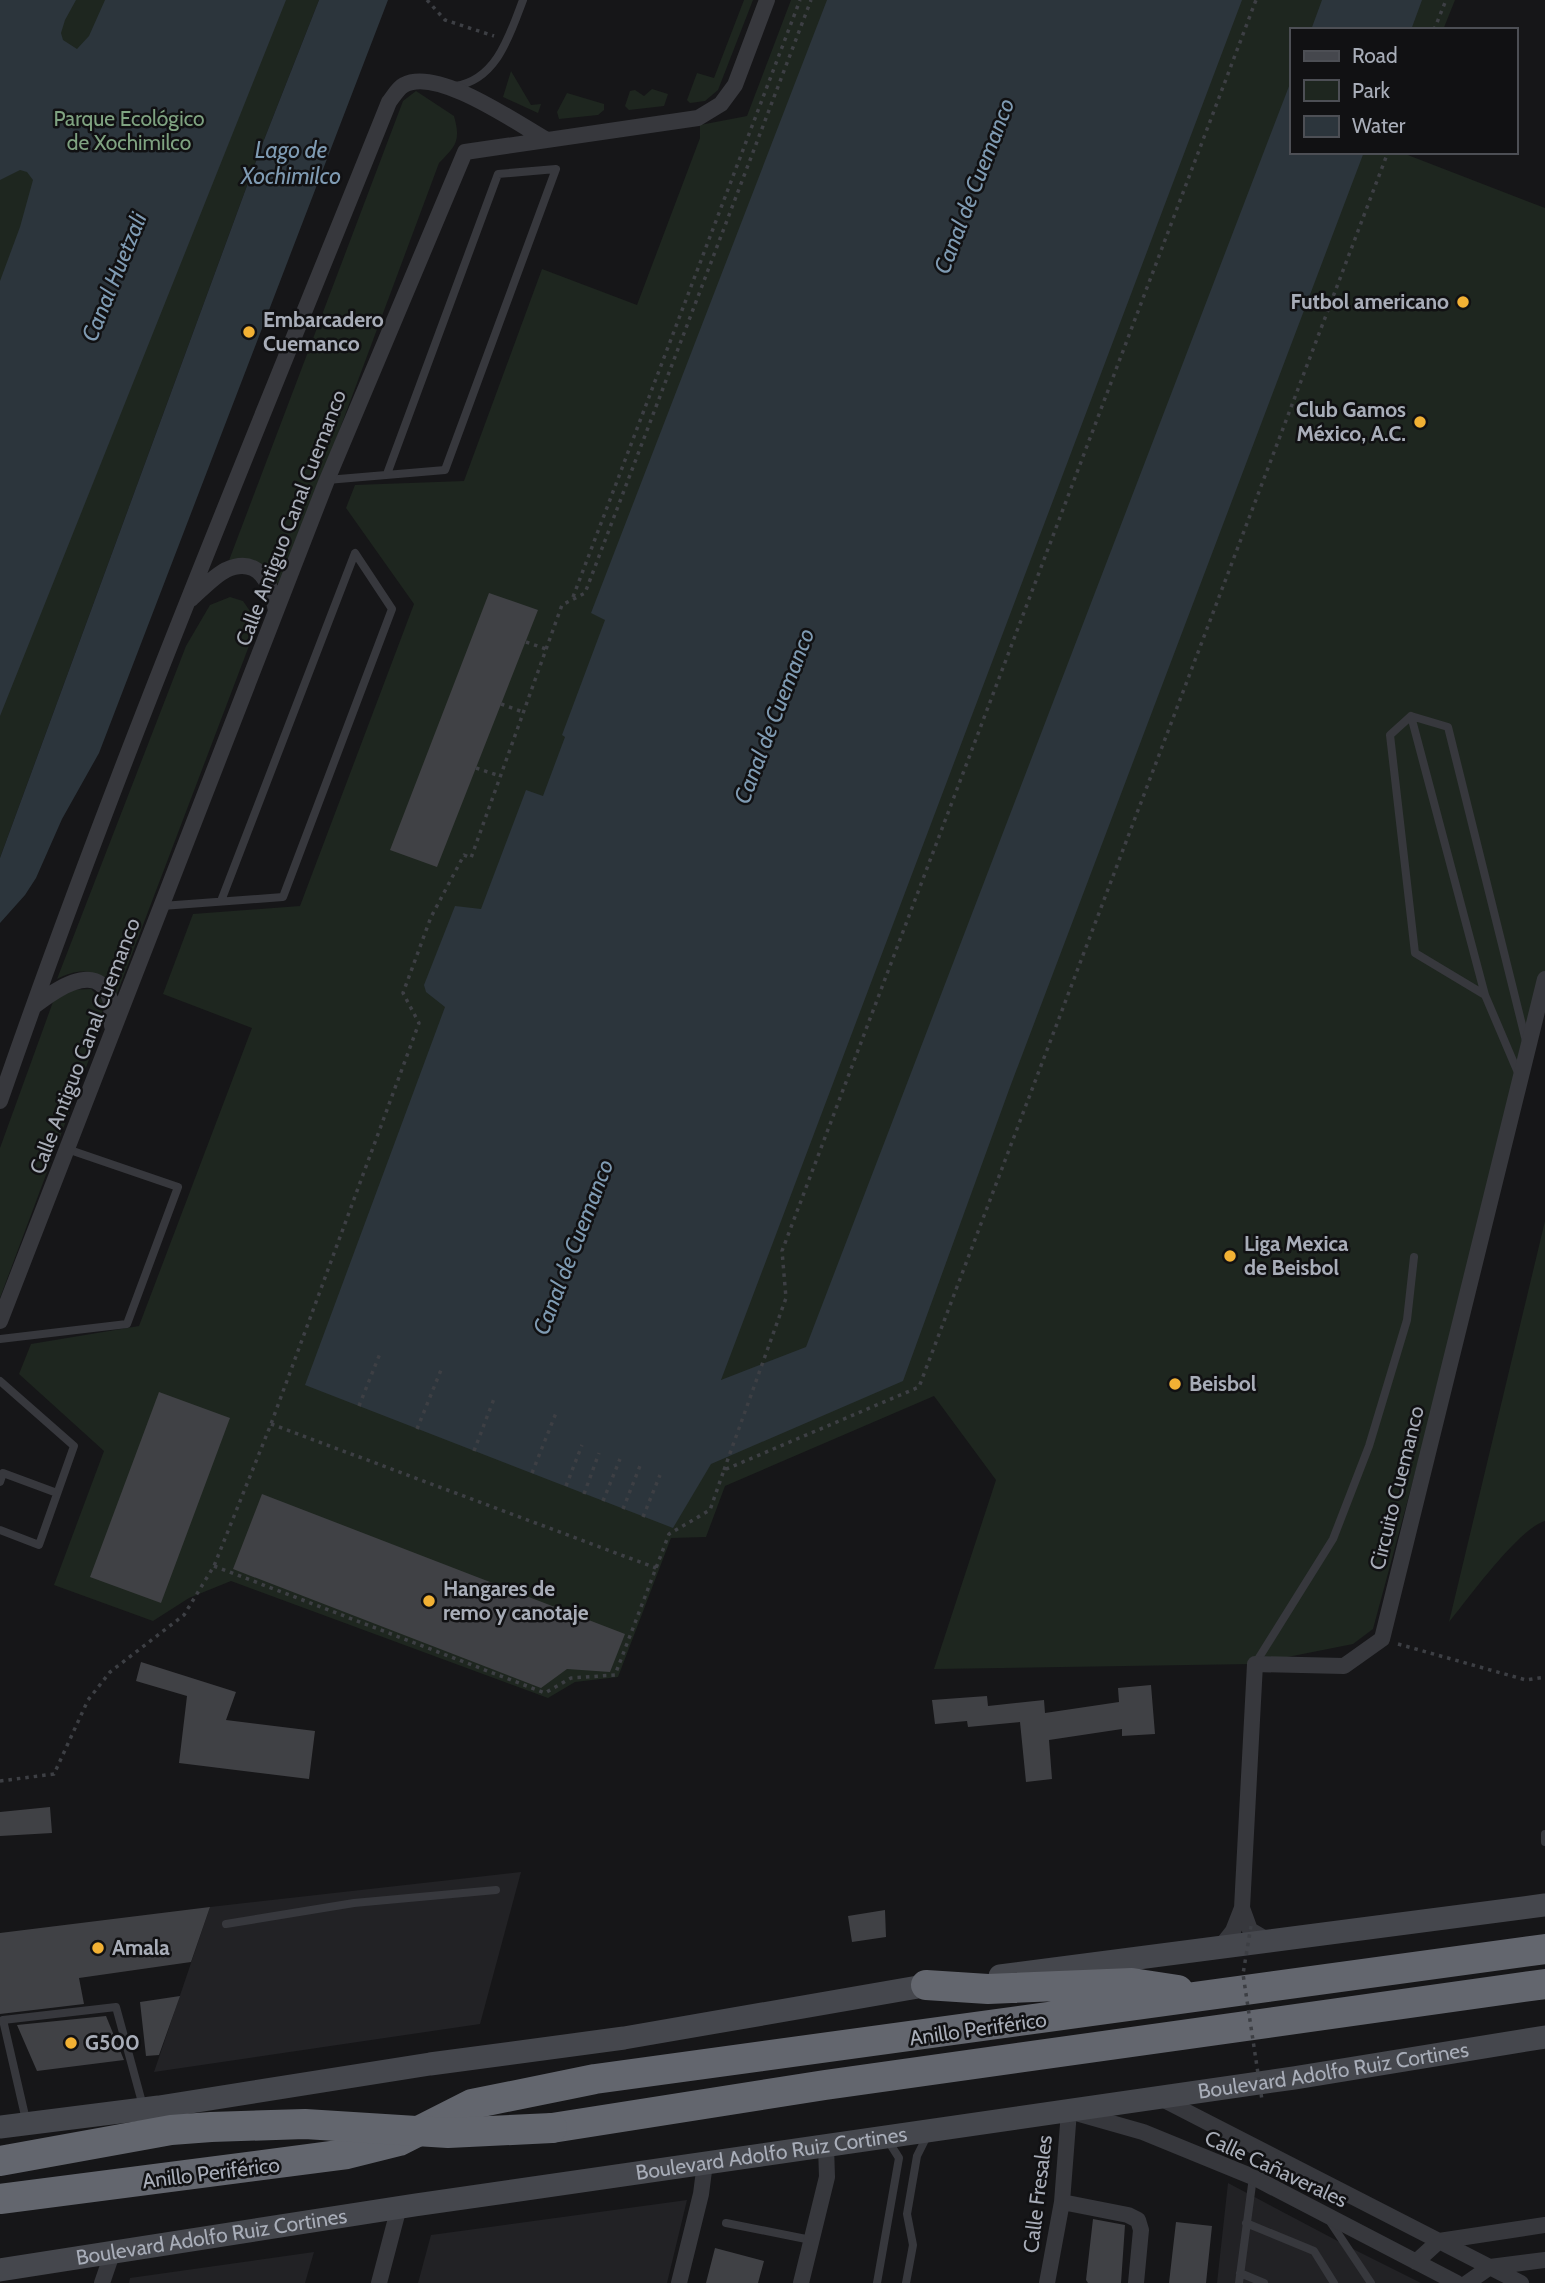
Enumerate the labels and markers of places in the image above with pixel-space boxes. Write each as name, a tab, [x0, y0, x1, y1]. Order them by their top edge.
place label: Futbol americano	[1291, 289, 1449, 314]
marker: Futbol americano	[1455, 294, 1471, 310]
place label: Embarcadero Cuemanco	[263, 307, 384, 356]
marker: Embarcadero Cuemanco	[241, 324, 257, 340]
place label: Club Gamos México, A.C.	[1296, 397, 1406, 446]
marker: Club Gamos México, A.C.	[1412, 414, 1428, 430]
place label: Liga Mexica de Beisbol	[1244, 1231, 1349, 1280]
marker: Liga Mexica de Beisbol	[1222, 1248, 1238, 1264]
place label: Beisbol	[1189, 1371, 1257, 1396]
marker: Beisbol	[1167, 1376, 1183, 1392]
place label: Hangares de remo y canotaje	[443, 1576, 589, 1625]
marker: Hangares de remo y canotaje	[421, 1593, 437, 1609]
place label: Amala	[112, 1935, 170, 1960]
marker: Amala	[90, 1940, 106, 1956]
place label: G500	[85, 2030, 140, 2055]
marker: G500	[63, 2035, 79, 2051]

